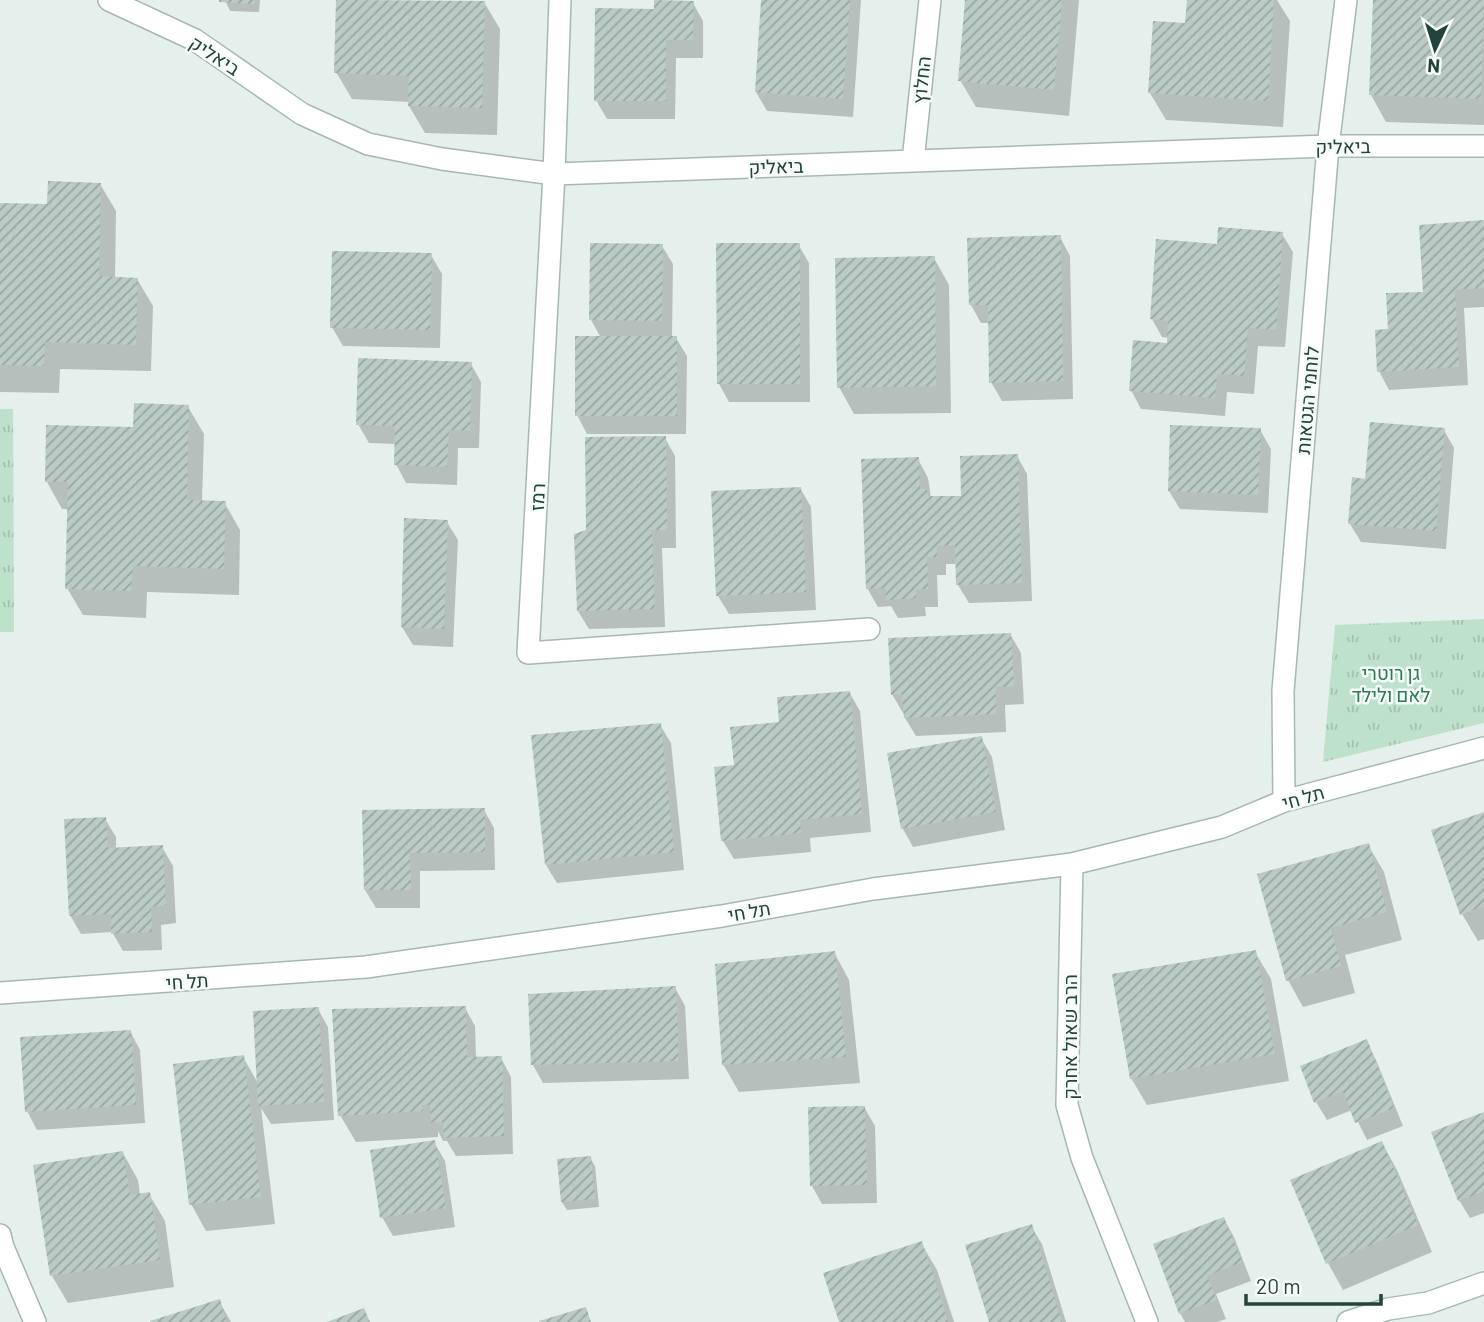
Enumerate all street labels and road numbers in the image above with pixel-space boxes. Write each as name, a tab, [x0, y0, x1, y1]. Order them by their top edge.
street label: ביאליק	[186, 30, 244, 80]
street label: החלוץ	[907, 55, 935, 105]
street label: ביאליק	[1315, 134, 1371, 158]
street label: ביאליק	[748, 154, 804, 178]
street label: לוחמי הגטאות	[1291, 345, 1323, 455]
street label: רמז	[525, 482, 549, 512]
street label: תל חי	[1279, 780, 1327, 814]
street label: תל חי	[726, 896, 772, 926]
street label: תל חי	[165, 968, 209, 994]
street label: הרב שאול אחרק	[1058, 974, 1081, 1100]

